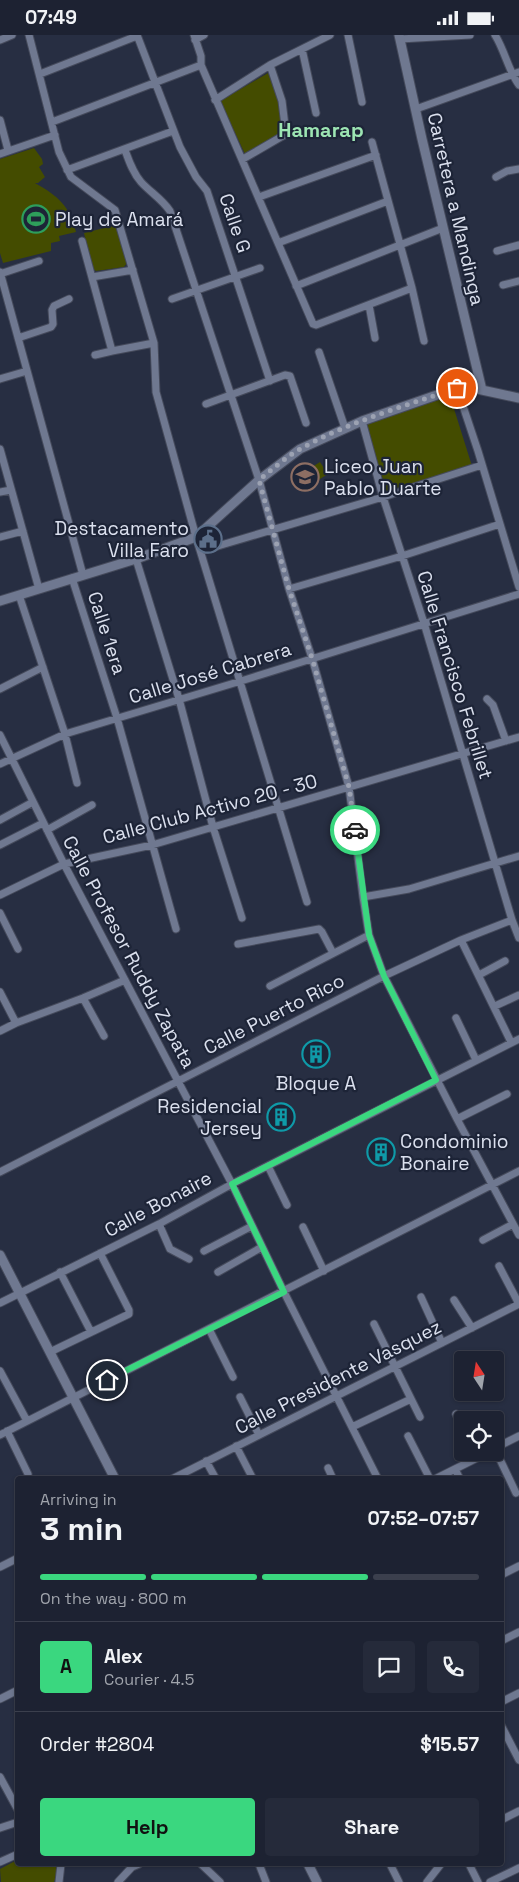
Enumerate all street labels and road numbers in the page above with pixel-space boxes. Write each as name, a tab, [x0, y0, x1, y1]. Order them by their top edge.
street label: Carretera a Mandinga	[422, 110, 490, 308]
street label: Calle G	[213, 190, 257, 256]
street label: Calle Francisco Febrillet	[411, 568, 499, 782]
street label: Calle 1era	[82, 588, 132, 678]
street label: Calle José Cabrera	[126, 636, 294, 710]
street label: Calle Club Activo 20 - 30	[100, 768, 320, 850]
street label: Calle Profesor Ruddy Zapata	[57, 831, 201, 1073]
street label: Calle Puerto Rico	[199, 968, 349, 1060]
street label: Calle Bonaire	[100, 1165, 216, 1243]
street label: Calle Presidente Vasquez	[231, 1314, 445, 1440]

